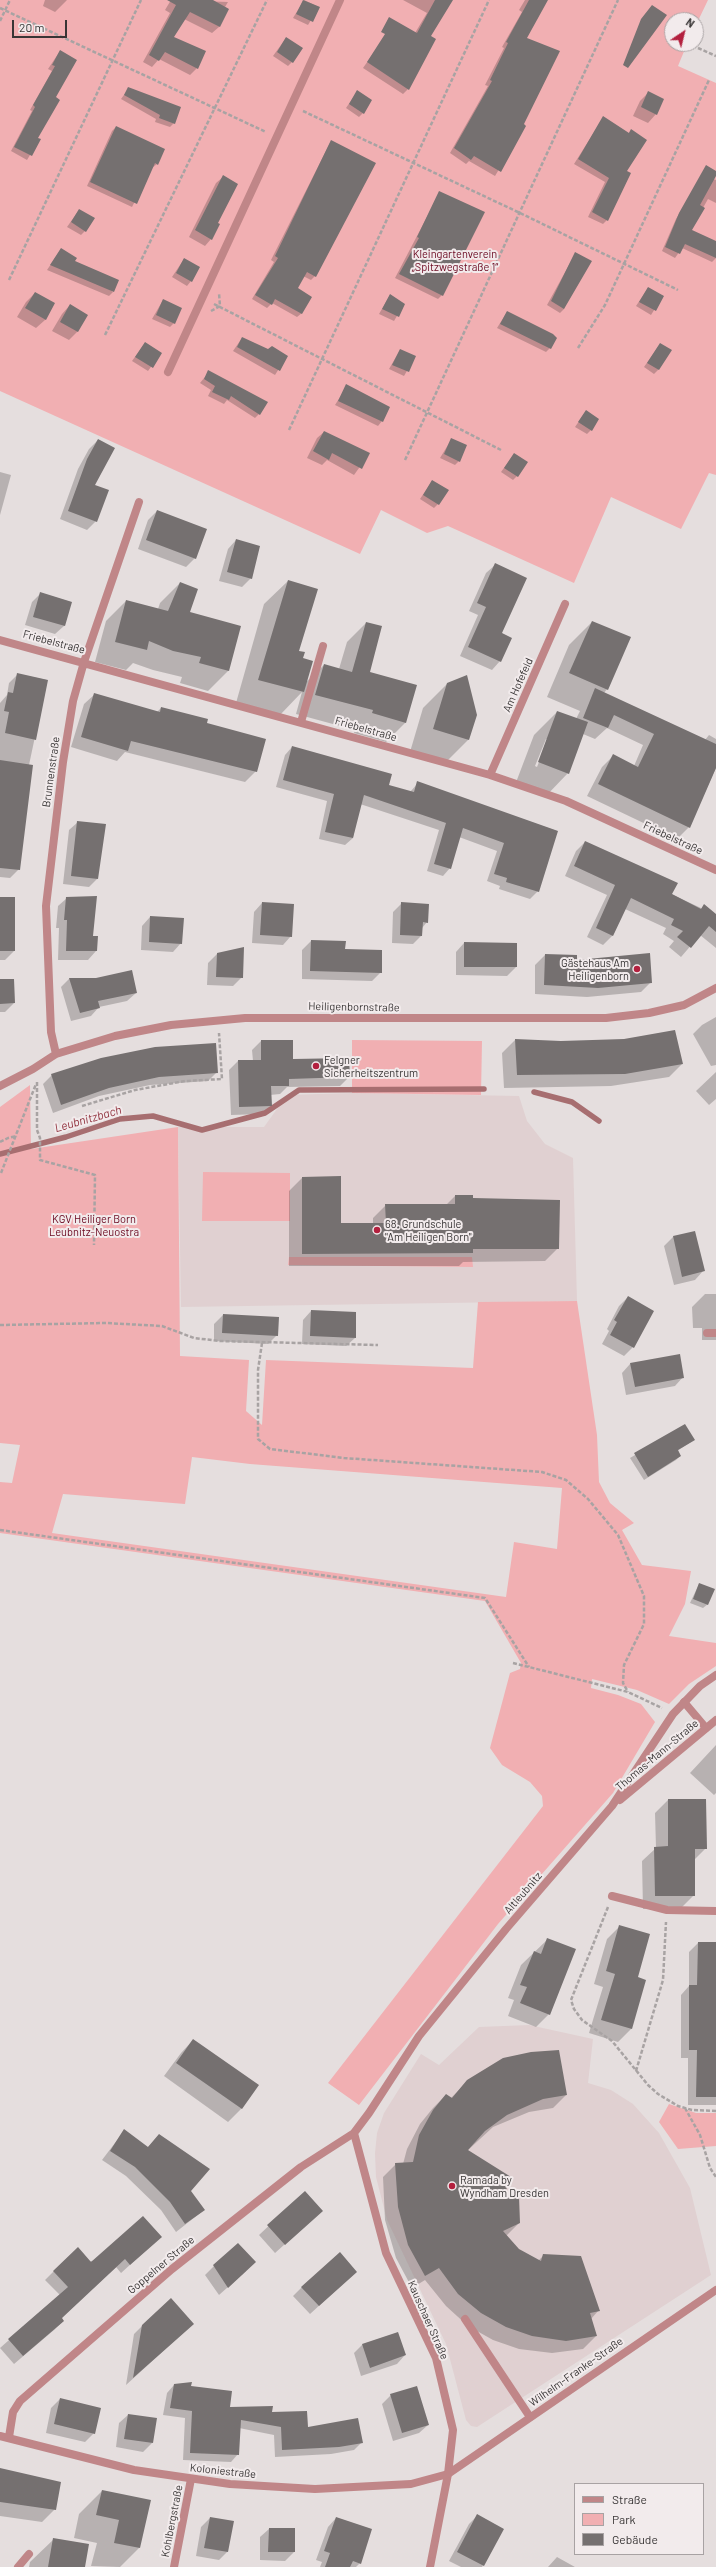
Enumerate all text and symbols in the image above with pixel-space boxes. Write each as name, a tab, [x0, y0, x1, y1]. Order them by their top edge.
scale bar	[14, 12, 69, 38]
north arrow	[664, 12, 704, 52]
text: N	[684, 15, 697, 30]
text: 20 m	[19, 20, 45, 34]
park label: Kleingartenverein „Spitzwegstraße 1“	[412, 247, 498, 273]
street label: Friebelstraße	[21, 627, 87, 657]
street label: Am Hofefeld	[500, 656, 536, 714]
street label: Friebelstraße	[333, 714, 399, 744]
street label: Brunnenstraße	[40, 736, 62, 808]
street label: Friebelstraße	[641, 818, 705, 858]
place label: Gästehaus Am Heiligenborn	[561, 956, 629, 982]
marker: Gästehaus Am Heiligenborn	[632, 964, 642, 974]
street label: Heiligenbornstraße	[308, 1000, 400, 1014]
place label: Felgner Sicherheitszentrum	[324, 1053, 418, 1079]
marker: Felgner Sicherheitszentrum	[311, 1061, 321, 1071]
water label: Leubnitzbach	[53, 1103, 123, 1135]
park label: KGV Heiliger Born Leubnitz-Neuostra	[49, 1212, 139, 1238]
place label: 68. Grundschule "Am Heiligen Born"	[385, 1217, 472, 1243]
marker: 68. Grundschule "Am Heiligen Born"	[372, 1225, 382, 1235]
street label: Thomas-Mann-Straße	[613, 1716, 701, 1794]
street label: Altleubnitz	[501, 1869, 545, 1917]
place label: Ramada by Wyndham Dresden	[460, 2173, 549, 2199]
marker: Ramada by Wyndham Dresden	[447, 2181, 457, 2191]
street label: Goppelner Straße	[125, 2233, 197, 2297]
street label: Kauschaer Straße	[405, 2279, 451, 2361]
street label: Wilhelm-Franke-Straße	[526, 2335, 626, 2409]
street label: Koloniestraße	[189, 2461, 257, 2481]
legend	[574, 2483, 704, 2555]
street label: Kohlbergstraße	[159, 2484, 185, 2558]
text: Straße	[612, 2492, 647, 2506]
text: Park	[612, 2512, 636, 2526]
text: Gebäude	[612, 2532, 658, 2546]

